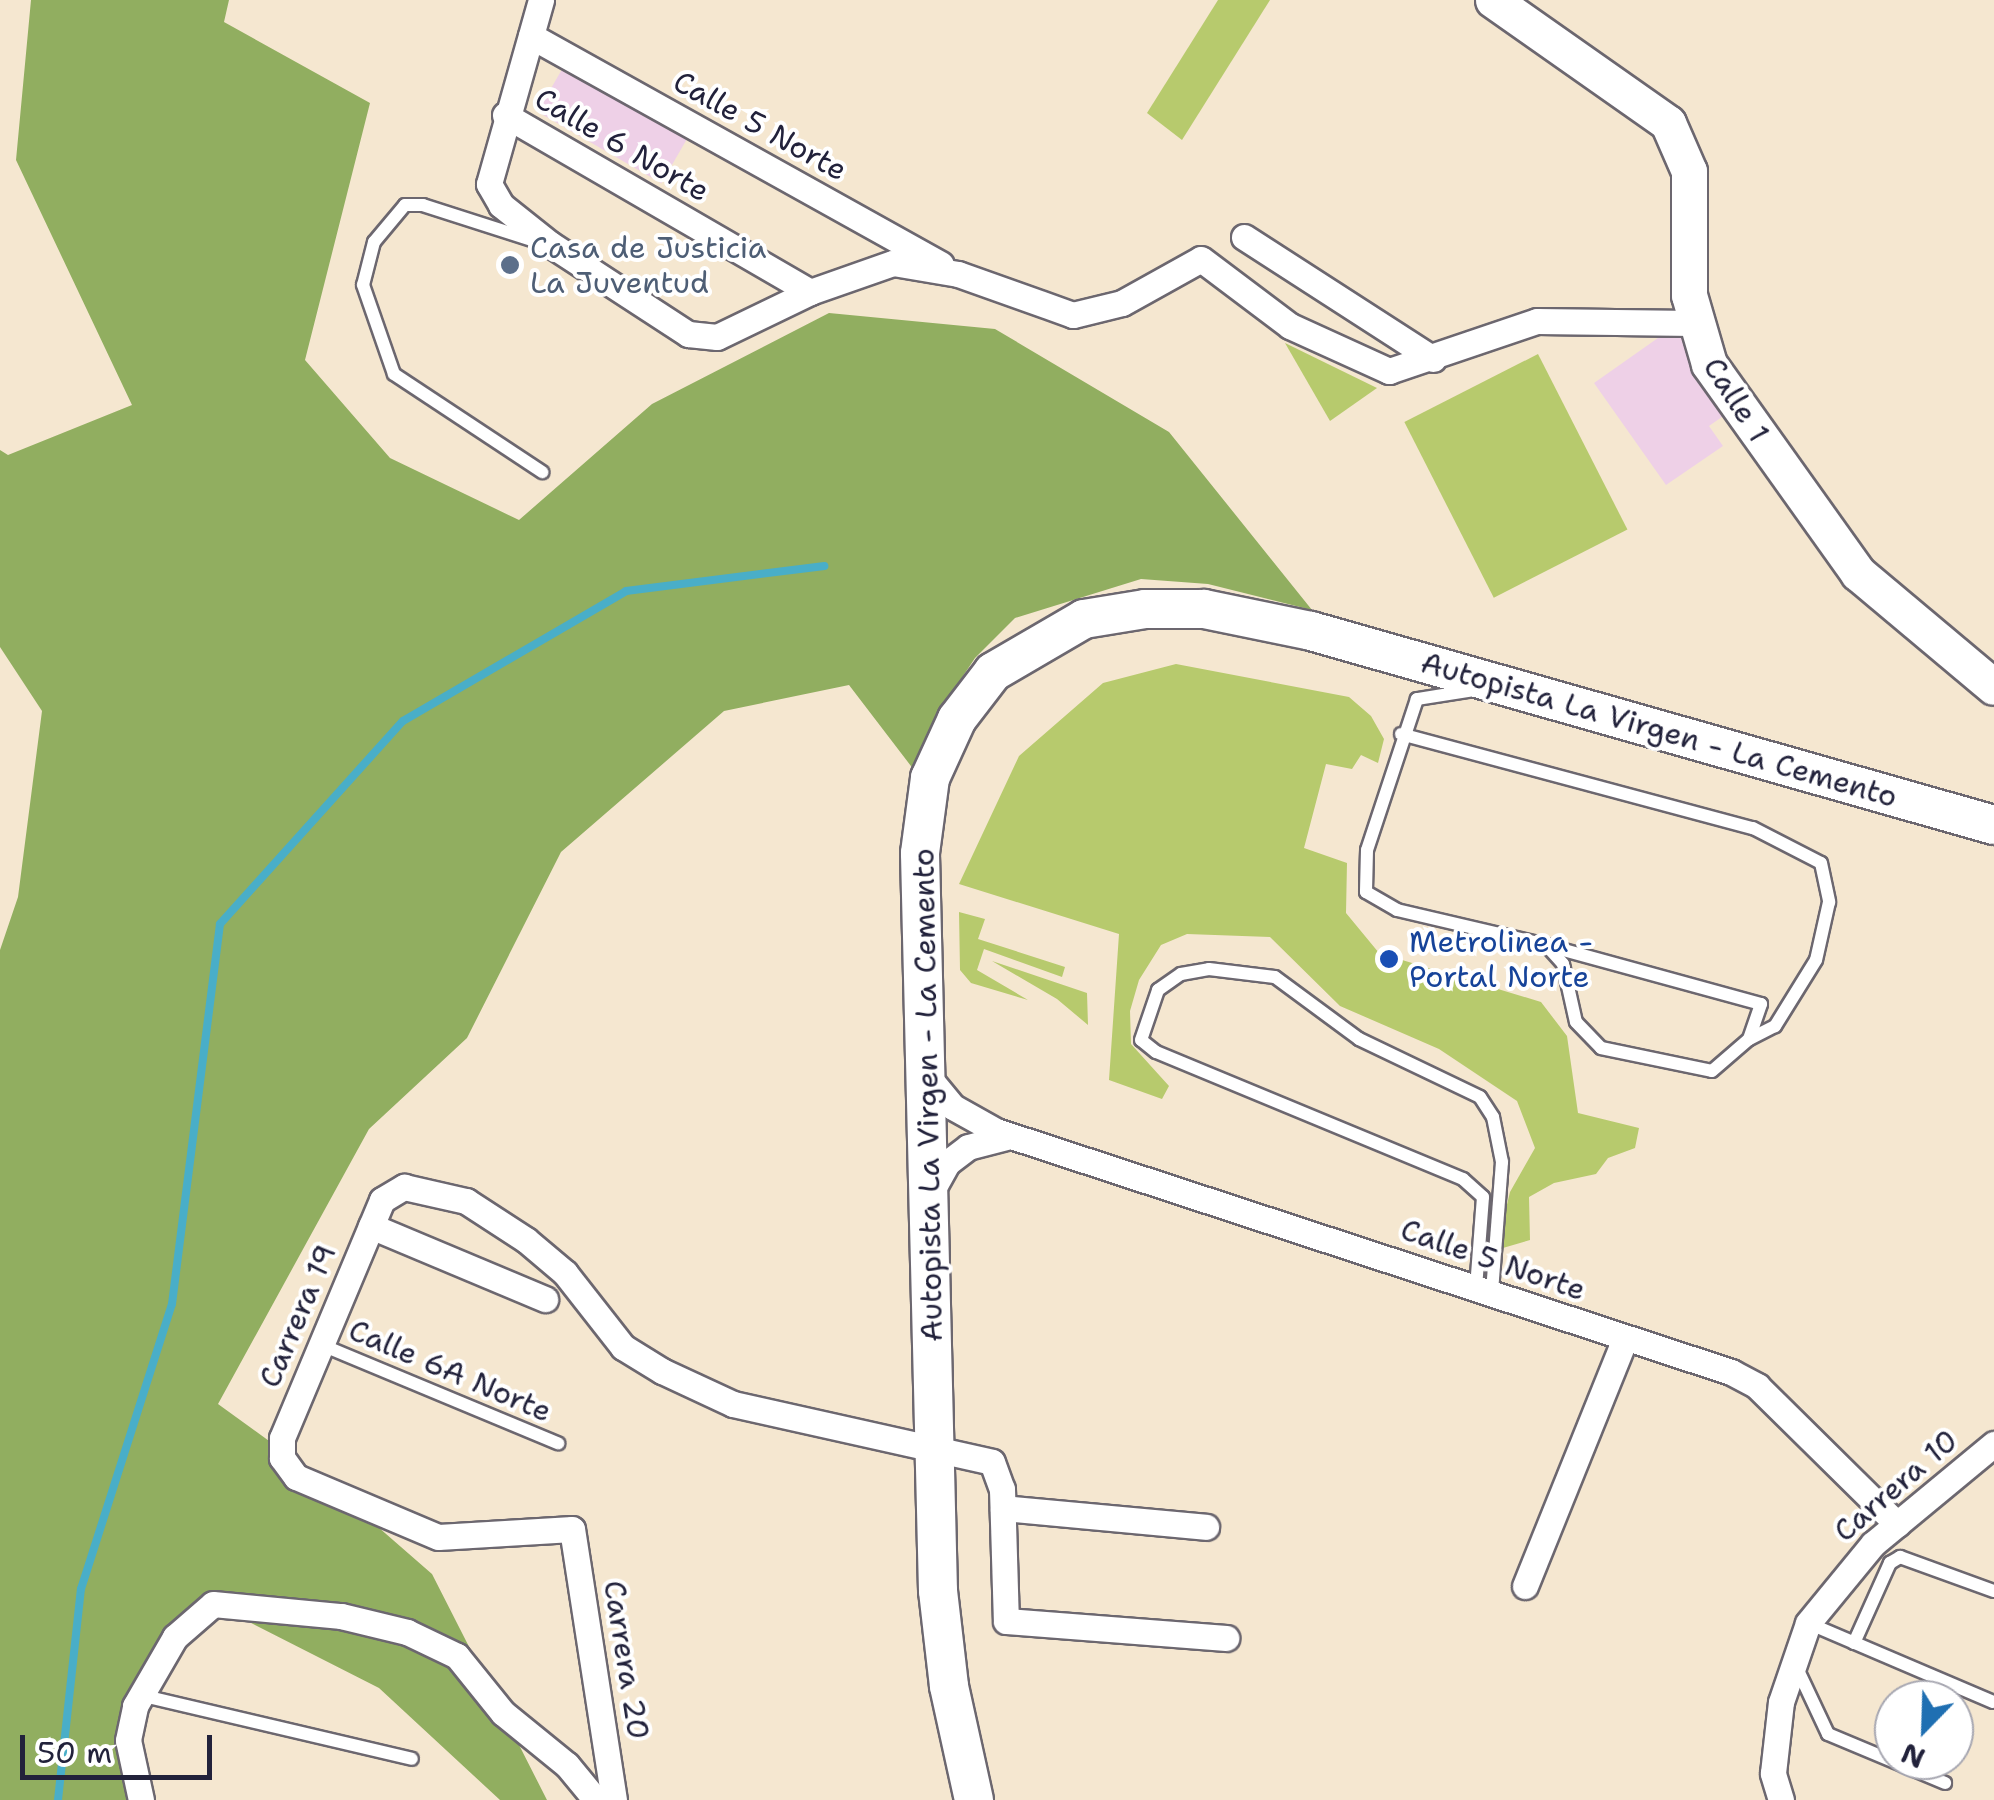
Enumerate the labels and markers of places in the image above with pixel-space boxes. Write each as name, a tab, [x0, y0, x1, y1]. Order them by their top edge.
place label: Casa de Justicia La Juventud	[530, 230, 766, 300]
marker: Casa de Justicia La Juventud	[499, 254, 521, 276]
place label: Metrolinea - Portal Norte	[1409, 924, 1593, 994]
marker: Metrolinea - Portal Norte	[1378, 948, 1400, 970]

